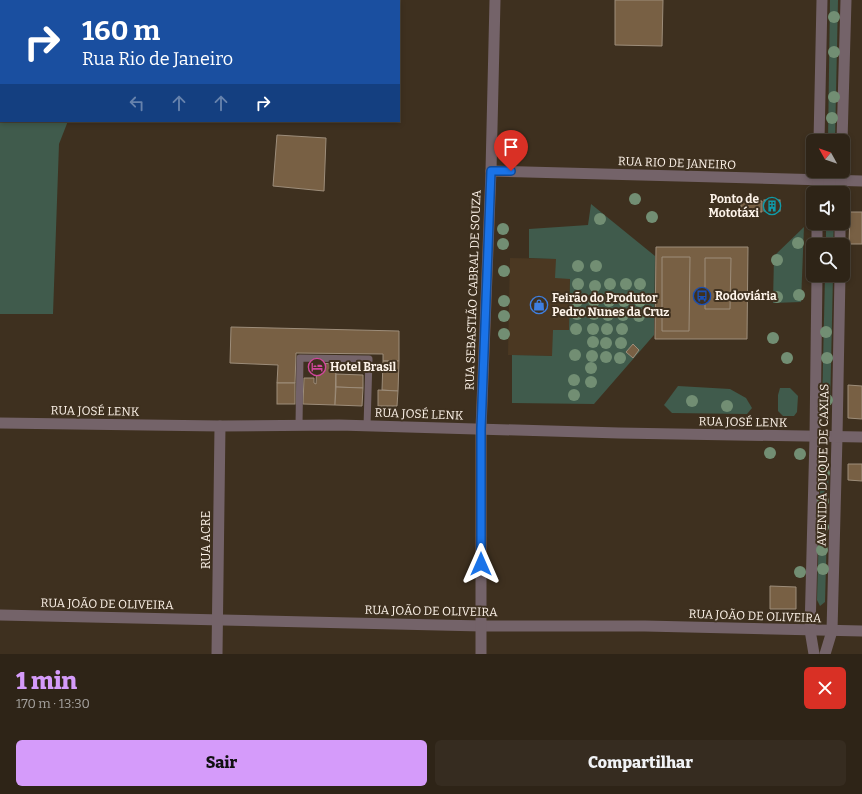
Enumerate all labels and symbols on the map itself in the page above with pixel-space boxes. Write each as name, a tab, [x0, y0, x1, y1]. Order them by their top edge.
pin	[494, 130, 528, 171]
north arrow	[806, 134, 850, 178]
street label: RUA RIO DE JANEIRO	[618, 154, 736, 172]
street label: RUA SEBASTIÃO CABRAL DE SOUZA	[462, 189, 484, 390]
place label: Ponto de Mototáxi	[708, 192, 759, 220]
building icon: Ponto de Mototáxi	[762, 196, 782, 216]
bus stop icon: Rodoviária	[692, 286, 712, 306]
place label: Rodoviária	[715, 289, 777, 303]
place label: Feirão do Produtor Pedro Nunes da Cruz	[552, 291, 669, 319]
shop icon: Feirão do Produtor Pedro Nunes da Cruz	[529, 295, 549, 315]
hotel icon: Hotel Brasil	[307, 357, 327, 377]
place label: Hotel Brasil	[330, 360, 397, 374]
street label: AVENIDA DUQUE DE CAXIAS	[815, 384, 831, 546]
street label: RUA JOSÉ LENK	[51, 402, 140, 419]
street label: RUA JOSÉ LENK	[374, 404, 464, 423]
street label: RUA JOSÉ LENK	[699, 413, 788, 430]
street label: RUA ACRE	[199, 511, 213, 569]
position arrow	[460, 543, 502, 585]
street label: RUA JOÃO DE OLIVEIRA	[40, 595, 174, 612]
street label: RUA JOÃO DE OLIVEIRA	[364, 602, 498, 619]
street label: RUA JOÃO DE OLIVEIRA	[688, 606, 822, 625]

